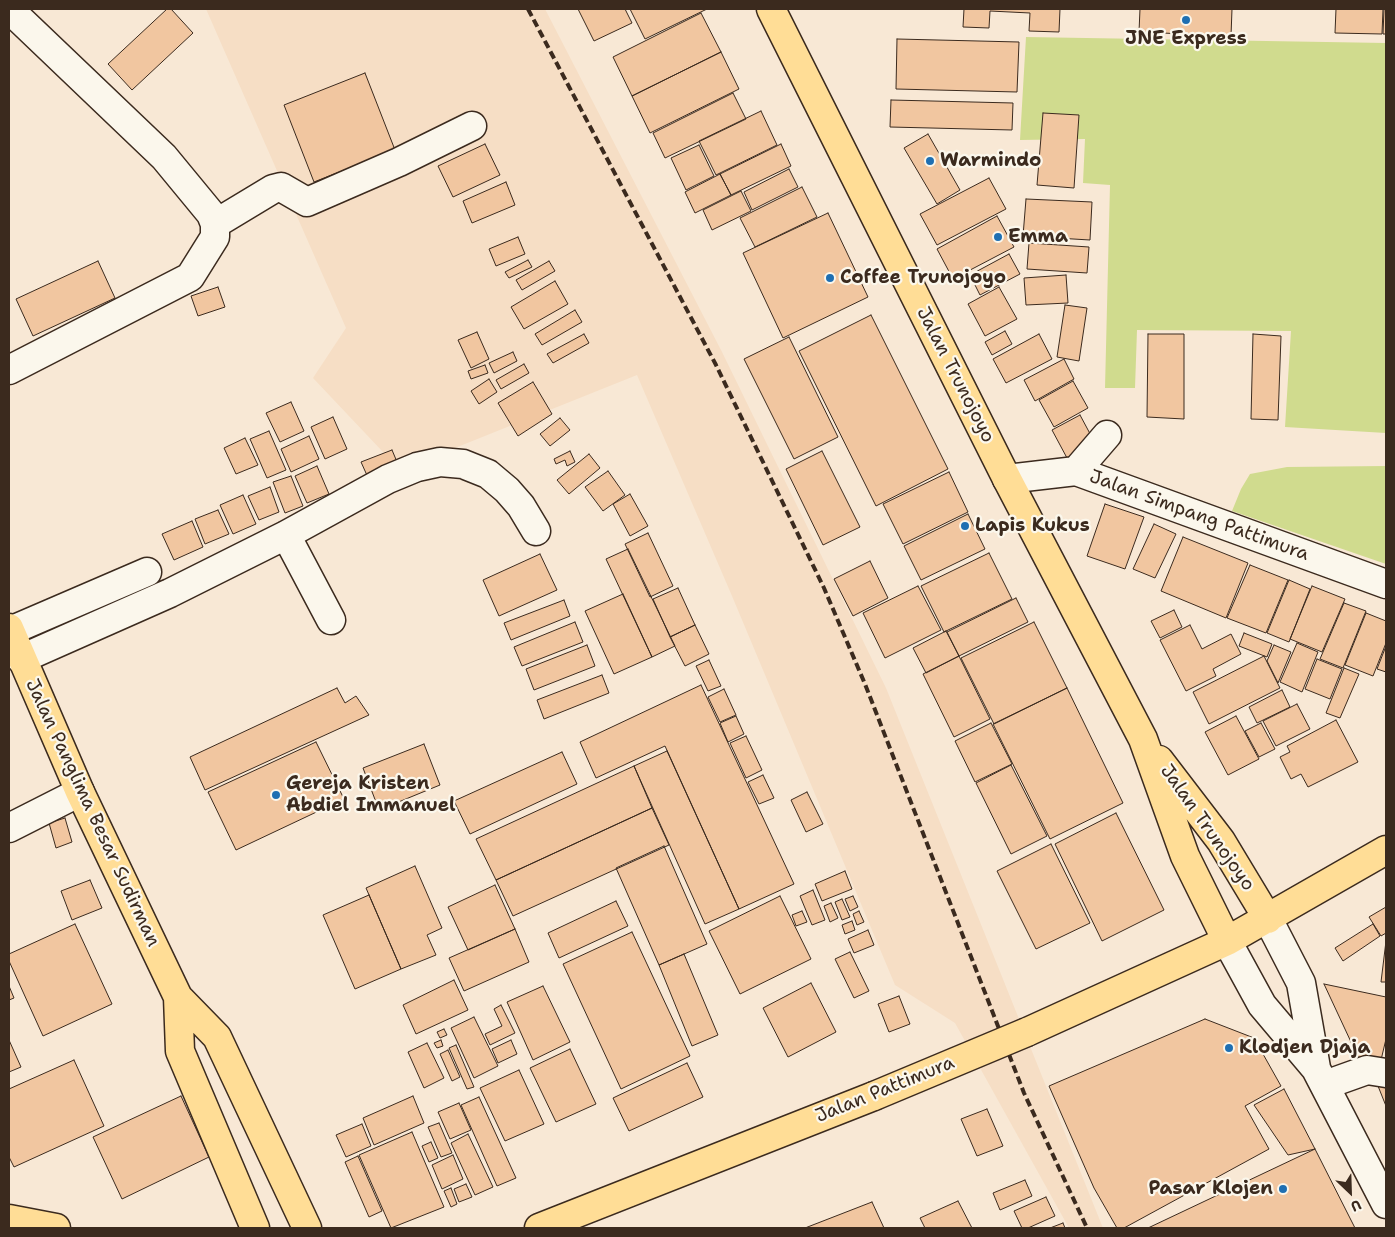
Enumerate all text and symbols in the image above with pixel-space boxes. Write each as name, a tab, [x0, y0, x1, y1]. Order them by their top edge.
marker: JNE Express	[1180, 14, 1192, 26]
place label: JNE Express	[1125, 28, 1247, 50]
place label: Warmindo	[940, 150, 1041, 172]
marker: Warmindo	[924, 155, 936, 167]
place label: Emma	[1008, 226, 1068, 248]
marker: Emma	[992, 231, 1004, 243]
place label: Coffee Trunojoyo	[840, 267, 1006, 289]
marker: Coffee Trunojoyo	[824, 272, 836, 284]
street label: Jalan Trunojoyo	[911, 303, 999, 447]
street label: Jalan Simpang Pattimura	[1086, 466, 1312, 566]
place label: Lapis Kukus	[975, 515, 1090, 537]
marker: Lapis Kukus	[959, 520, 971, 532]
street label: Jalan Panglima Besar Sudirman	[20, 676, 164, 950]
street label: Jalan Trunojoyo	[1155, 760, 1259, 896]
place label: Gereja Kristen Abdiel Immanuel	[286, 773, 456, 817]
marker: Gereja Kristen Abdiel Immanuel	[270, 789, 282, 801]
place label: Klodjen Djaja	[1239, 1037, 1370, 1059]
marker: Klodjen Djaja	[1223, 1042, 1235, 1054]
street label: Jalan Pattimura	[812, 1052, 958, 1128]
north arrow	[1325, 1167, 1375, 1217]
place label: Pasar Klojen	[1149, 1178, 1273, 1200]
marker: Pasar Klojen	[1277, 1183, 1289, 1195]
text: U	[1348, 1196, 1364, 1216]

